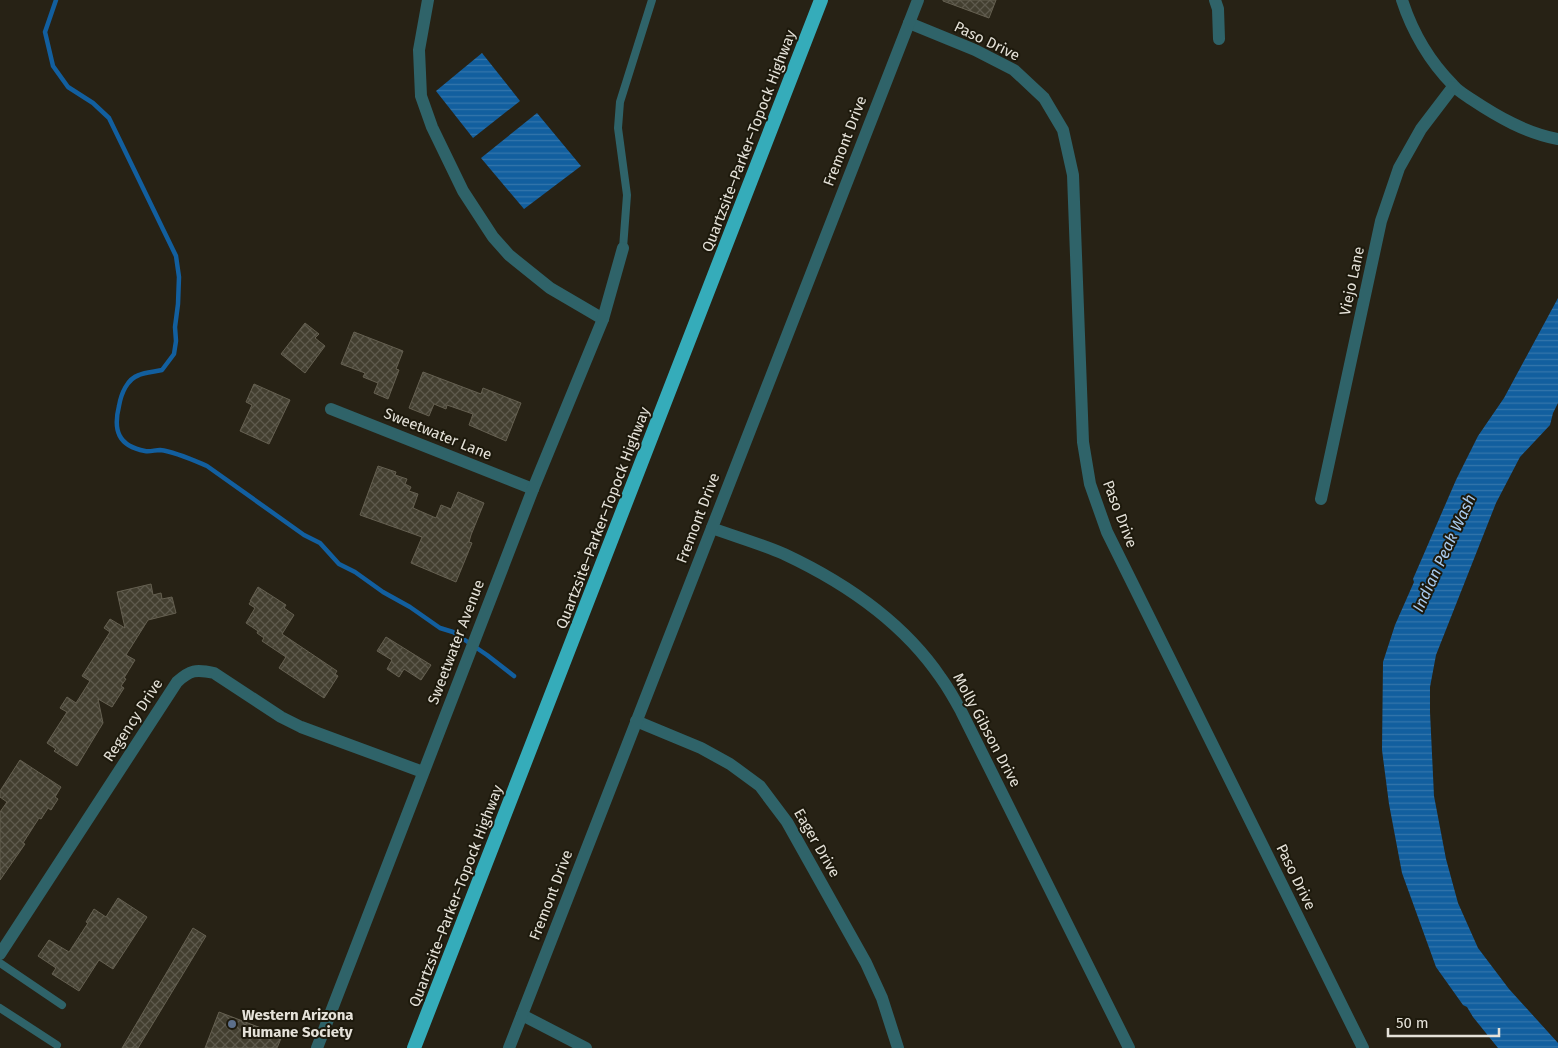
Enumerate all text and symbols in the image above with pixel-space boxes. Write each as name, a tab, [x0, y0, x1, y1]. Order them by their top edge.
street label: Paso Drive	[951, 17, 1023, 65]
street label: Quartzsite–Parker–Topock Highway	[698, 27, 800, 255]
street label: Fremont Drive	[820, 93, 870, 189]
street label: Viejo Lane	[1336, 245, 1368, 317]
street label: Sweetwater Lane	[381, 404, 495, 464]
street label: Quartzsite–Parker–Topock Highway	[552, 404, 654, 632]
street label: Fremont Drive	[673, 470, 723, 566]
street label: Paso Drive	[1099, 478, 1141, 550]
water label: Indian Peak Wash	[1408, 491, 1480, 615]
street label: Sweetwater Avenue	[424, 577, 488, 707]
street label: Molly Gibson Drive	[949, 670, 1025, 790]
street label: Regency Drive	[100, 675, 166, 765]
street label: Quartzsite–Parker–Topock Highway	[405, 782, 507, 1010]
street label: Eager Drive	[790, 805, 844, 881]
street label: Paso Drive	[1272, 841, 1320, 913]
street label: Fremont Drive	[526, 847, 576, 943]
place label: Western Arizona Humane Society	[242, 1006, 354, 1041]
scale bar	[1388, 1006, 1499, 1038]
text: 50 m	[1396, 1014, 1429, 1032]
marker: Western Arizona Humane Society	[226, 1018, 238, 1030]

